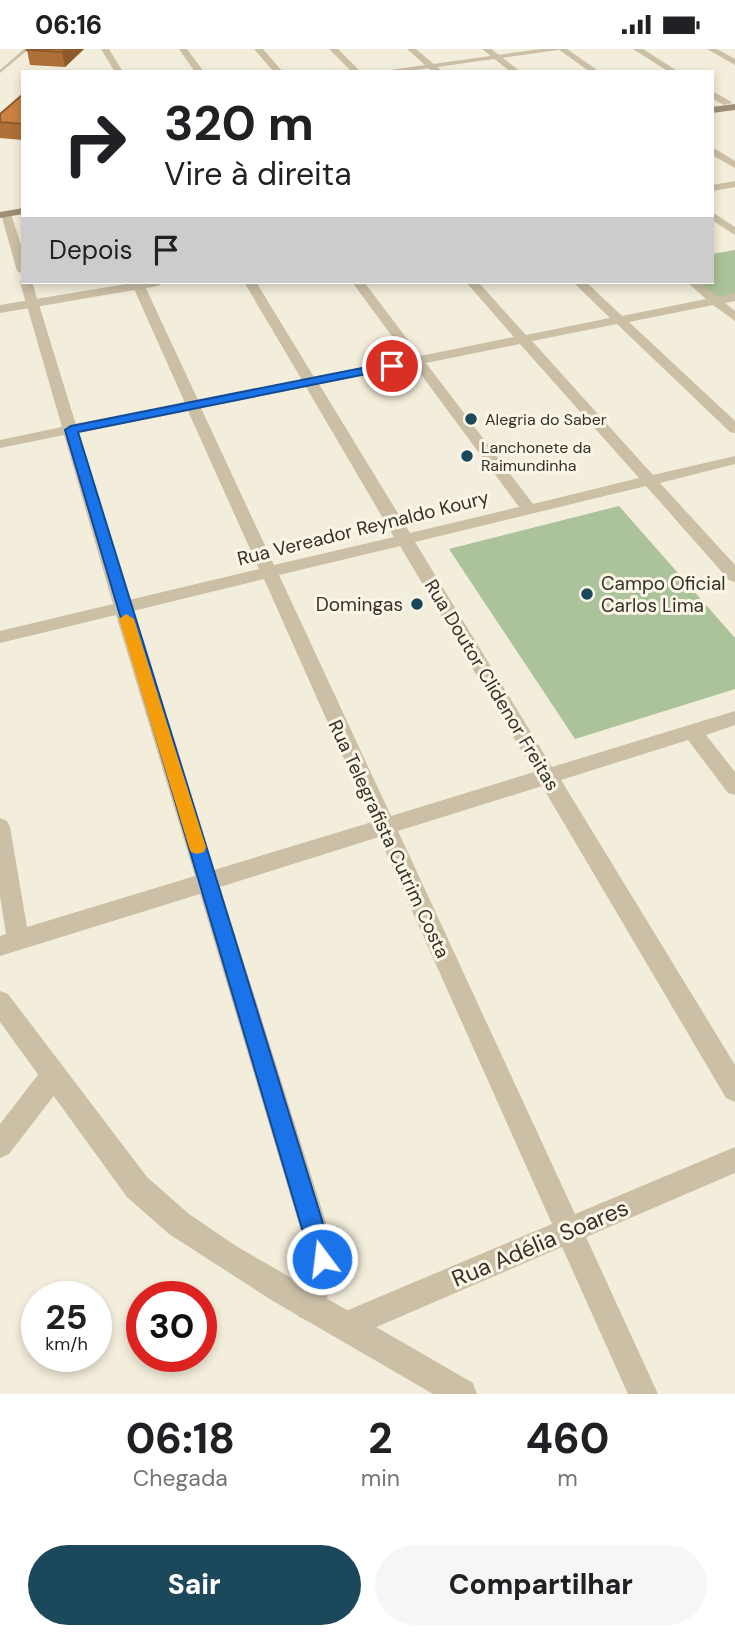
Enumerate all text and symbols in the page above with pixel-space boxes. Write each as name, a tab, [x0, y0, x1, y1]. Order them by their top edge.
text: 06:16	[35, 8, 102, 42]
text: 320 m	[164, 91, 314, 155]
icon: right	[49, 98, 140, 189]
text: Vire à direita	[164, 153, 352, 195]
icon: arrive	[147, 231, 185, 269]
text: Depois	[49, 233, 133, 267]
pin	[362, 336, 422, 396]
icon: arrive	[373, 347, 411, 385]
place label: Alegria do Saber	[485, 409, 607, 430]
marker: Alegria do Saber	[463, 411, 479, 427]
place label: Lanchonete da Raimundinha	[481, 437, 591, 476]
marker: Lanchonete da Raimundinha	[459, 448, 475, 464]
street label: Rua Vereador Reynaldo Koury	[235, 484, 492, 571]
place label: Campo Oficial Carlos Lima	[601, 571, 726, 618]
street label: Rua Doutor Clidenor Freitas	[419, 575, 565, 795]
marker: Campo Oficial Carlos Lima	[579, 586, 595, 602]
place label: Domingas	[316, 592, 403, 617]
marker: Domingas	[409, 596, 425, 612]
street label: Rua Telegrafista Cutrim Costa	[323, 716, 455, 962]
street label: Rua Adélia Soares	[447, 1192, 633, 1294]
position arrow	[285, 1222, 359, 1296]
speed limit sign: 30	[126, 1281, 217, 1372]
text: 25	[46, 1294, 87, 1340]
text: km/h	[45, 1332, 88, 1356]
text: 06:18	[126, 1411, 235, 1466]
text: 2	[368, 1411, 392, 1466]
text: 460	[526, 1411, 609, 1466]
text: Chegada	[133, 1463, 228, 1493]
text: min	[361, 1463, 400, 1493]
text: m	[557, 1463, 578, 1493]
button: Sair	[28, 1545, 361, 1625]
button: Compartilhar	[375, 1545, 707, 1625]

